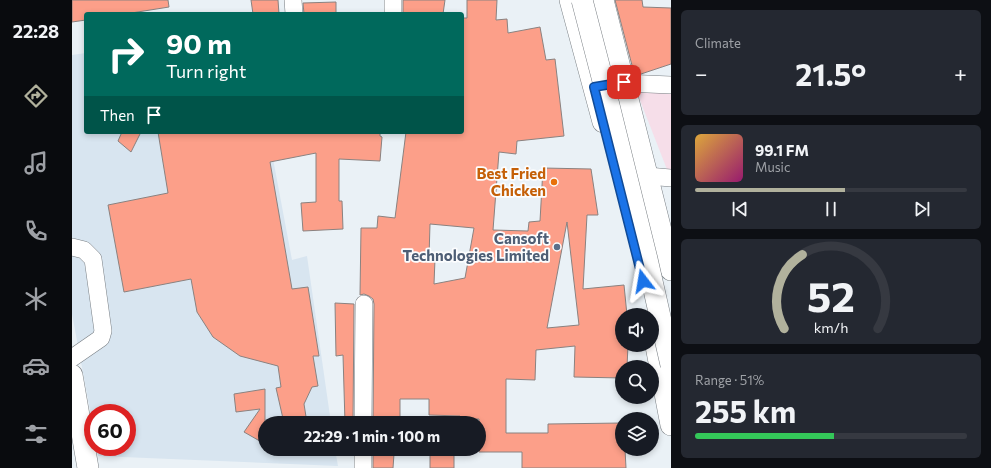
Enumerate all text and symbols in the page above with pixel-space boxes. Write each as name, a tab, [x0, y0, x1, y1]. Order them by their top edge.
text: 22:28	[13, 20, 59, 42]
text: 90 m	[166, 26, 232, 60]
icon: right	[100, 28, 152, 80]
text: Climate	[695, 35, 741, 51]
text: 21.5°	[795, 55, 866, 92]
text: Turn right	[166, 60, 246, 82]
text: −	[695, 60, 708, 87]
text: +	[954, 60, 967, 87]
pin	[607, 65, 641, 99]
icon: arrive	[613, 71, 635, 93]
icon: directions	[22, 82, 50, 110]
icon: arrive	[143, 104, 165, 126]
text: Then	[100, 106, 135, 124]
text: 99.1 FM	[755, 141, 809, 159]
icon: music	[22, 149, 50, 177]
text: Music	[755, 159, 790, 175]
place label: Best Fried Chicken	[476, 164, 546, 199]
marker: Best Fried Chicken	[549, 177, 559, 187]
icon: previous	[729, 198, 751, 220]
icon: pause	[820, 198, 842, 220]
icon: next	[911, 198, 933, 220]
icon: phone	[22, 217, 50, 245]
place label: Cansoft Technologies Limited	[403, 229, 549, 264]
marker: Cansoft Technologies Limited	[552, 242, 562, 252]
position arrow	[622, 260, 664, 302]
text: 52	[807, 270, 855, 321]
icon: climate	[22, 285, 50, 313]
map controls	[615, 308, 659, 456]
button: sound	[615, 308, 659, 352]
text: km/h	[814, 318, 848, 336]
icon: car	[22, 352, 50, 380]
button: search	[615, 360, 659, 404]
text: Range · 51%	[695, 372, 764, 388]
text: 255 km	[695, 392, 796, 429]
speed limit sign: 60	[84, 404, 136, 456]
button: layers	[615, 412, 659, 456]
icon: filters	[22, 420, 50, 448]
text: 22:29 · 1 min · 100 m	[304, 427, 440, 445]

